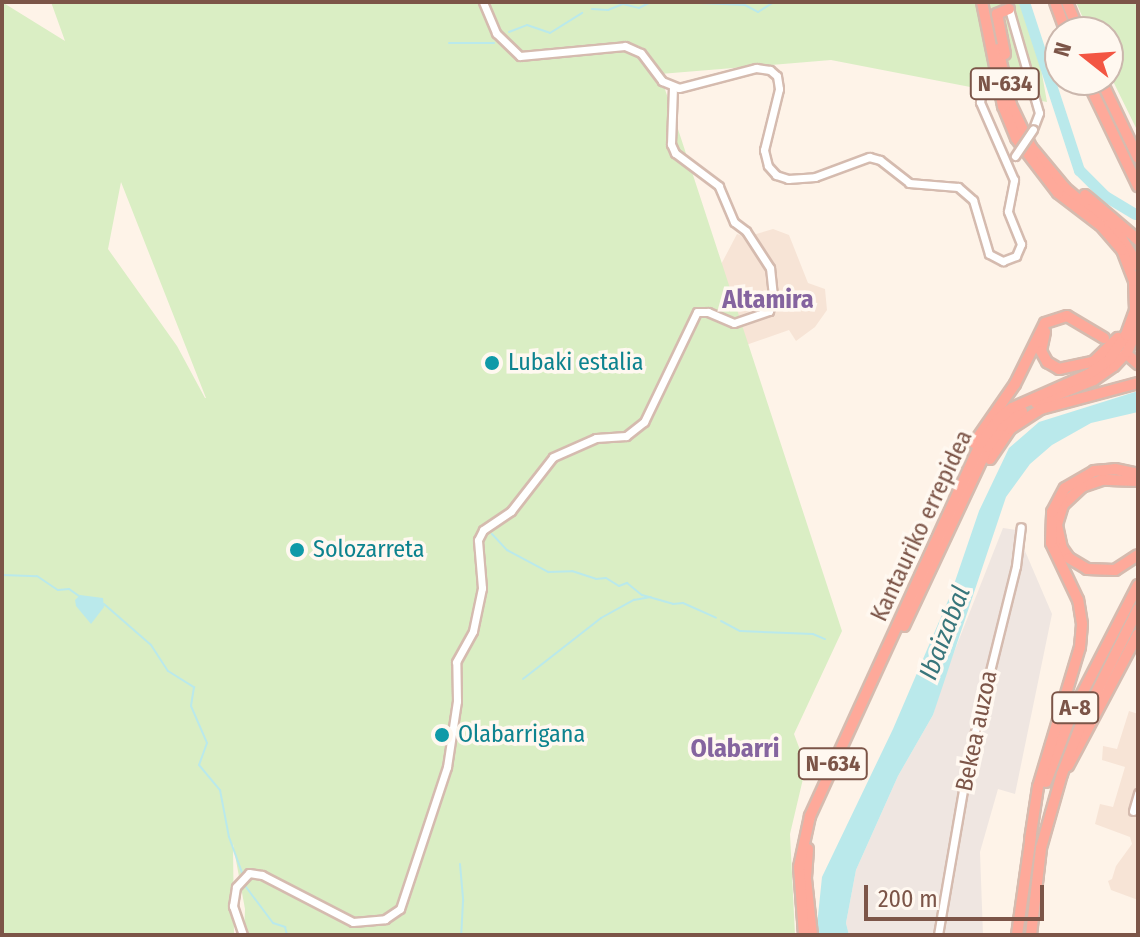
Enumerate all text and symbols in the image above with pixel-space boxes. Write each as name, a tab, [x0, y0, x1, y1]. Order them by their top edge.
north arrow	[1044, 16, 1124, 96]
text: N	[1048, 39, 1077, 60]
road number: N-634	[969, 66, 1041, 102]
district label: Altamira	[722, 284, 814, 316]
place label: Lubaki estalia	[508, 349, 643, 377]
marker: Lubaki estalia	[483, 354, 501, 372]
street label: Kantauriko errepidea	[865, 426, 979, 626]
place label: Solozarreta	[313, 536, 425, 564]
marker: Solozarreta	[288, 541, 306, 559]
water label: Ibaizabal	[913, 582, 977, 684]
street label: Bekea auzoa	[950, 668, 1004, 794]
road number: A-8	[1051, 690, 1099, 726]
place label: Olabarrigana	[458, 721, 585, 749]
marker: Olabarrigana	[433, 726, 451, 744]
district label: Olabarri	[691, 733, 779, 765]
road number: N-634	[797, 746, 869, 782]
scale bar	[868, 869, 1048, 919]
text: 200 m	[878, 885, 938, 913]

